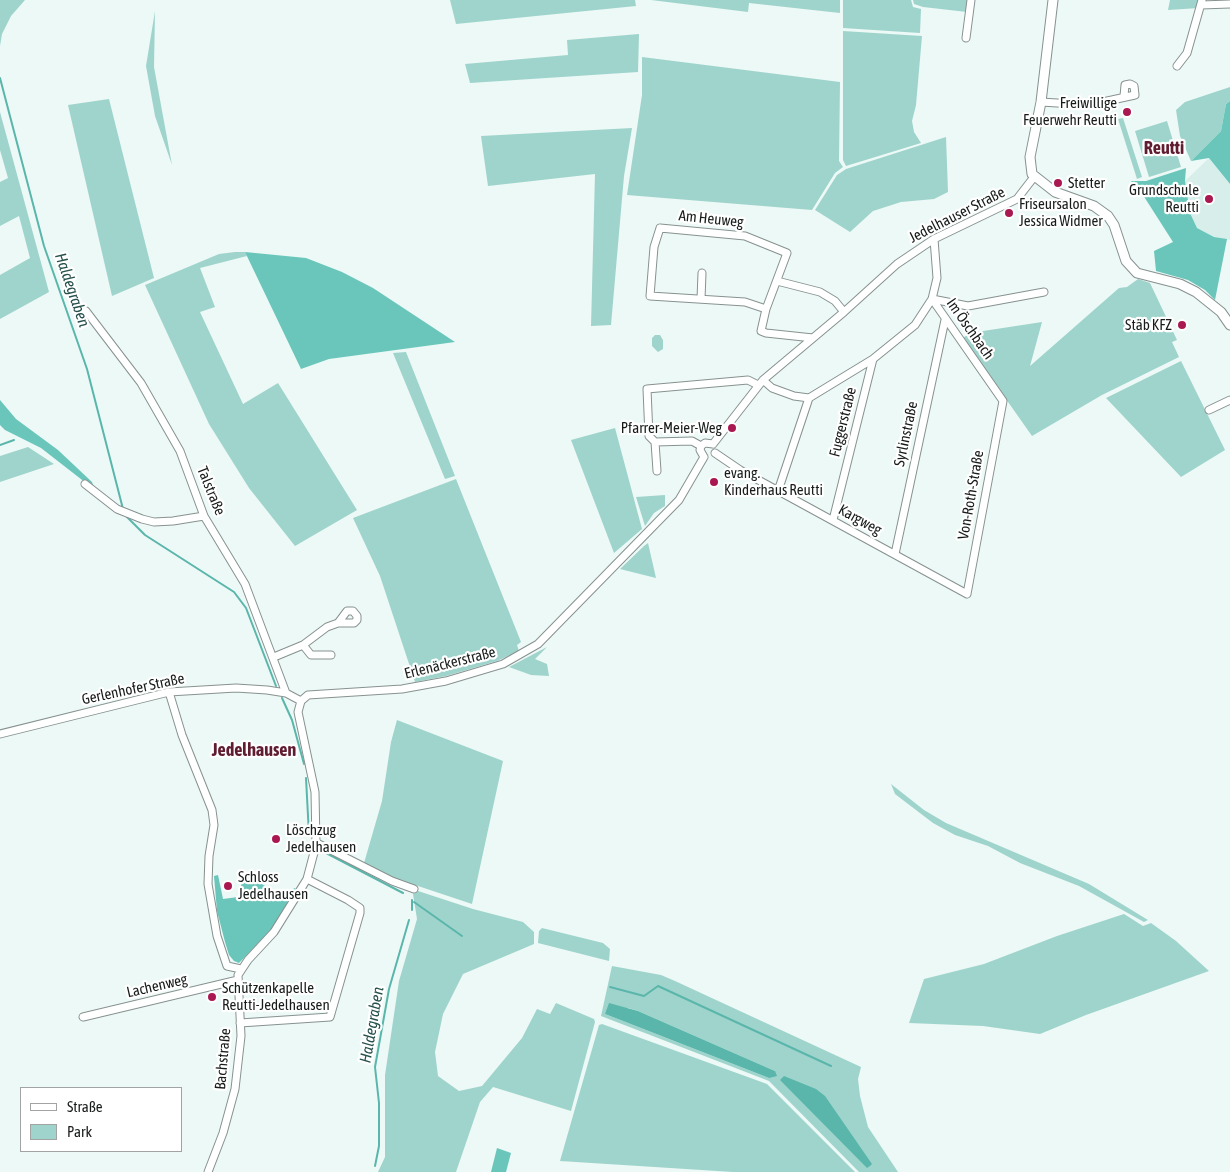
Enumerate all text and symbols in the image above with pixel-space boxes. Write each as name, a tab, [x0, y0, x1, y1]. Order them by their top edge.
place label: Freiwillige Feuerwehr Reutti	[1023, 94, 1117, 129]
marker: Freiwillige Feuerwehr Reutti	[1121, 106, 1133, 118]
district label: Reutti	[1144, 137, 1184, 159]
place label: Stetter	[1068, 174, 1105, 192]
marker: Stetter	[1052, 177, 1064, 189]
place label: Grundschule Reutti	[1129, 181, 1199, 216]
street label: Jedelhauser Straße	[906, 183, 1008, 247]
marker: Grundschule Reutti	[1203, 193, 1215, 205]
place label: Friseursalon Jessica Widmer	[1019, 195, 1103, 230]
street label: Am Heuweg	[678, 207, 744, 231]
marker: Friseursalon Jessica Widmer	[1003, 207, 1015, 219]
water label: Haldegraben	[50, 250, 94, 330]
street label: Im Öschbach	[942, 295, 998, 363]
place label: Stäb KFZ	[1125, 316, 1172, 334]
marker: Stäb KFZ	[1176, 319, 1188, 331]
street label: Fuggerstraße	[826, 385, 860, 459]
street label: Syrlinstraße	[890, 400, 922, 468]
place label: Pfarrer-Meier-Weg	[621, 419, 722, 437]
marker: Pfarrer-Meier-Weg	[726, 422, 738, 434]
street label: Von-Roth-Straße	[954, 449, 988, 541]
street label: Talstraße	[193, 464, 229, 518]
place label: evang. Kinderhaus Reutti	[724, 464, 823, 499]
marker: evang. Kinderhaus Reutti	[708, 476, 720, 488]
street label: Kargweg	[835, 501, 885, 539]
street label: Erlenäckerstraße	[403, 643, 497, 683]
street label: Gerlenhofer Straße	[80, 669, 186, 709]
district label: Jedelhausen	[212, 739, 296, 761]
place label: Löschzug Jedelhausen	[286, 821, 356, 856]
marker: Löschzug Jedelhausen	[270, 833, 282, 845]
place label: Schloss Jedelhausen	[238, 868, 308, 903]
marker: Schloss Jedelhausen	[222, 880, 234, 892]
street label: Lachenweg	[125, 970, 189, 1002]
place label: Schützenkapelle Reutti-Jedelhausen	[222, 979, 330, 1014]
water label: Haldegraben	[356, 985, 388, 1065]
marker: Schützenkapelle Reutti-Jedelhausen	[206, 991, 218, 1003]
street label: Bachstraße	[211, 1028, 235, 1090]
legend	[20, 1087, 182, 1152]
text: Straße	[67, 1098, 103, 1115]
text: Park	[67, 1123, 92, 1140]

